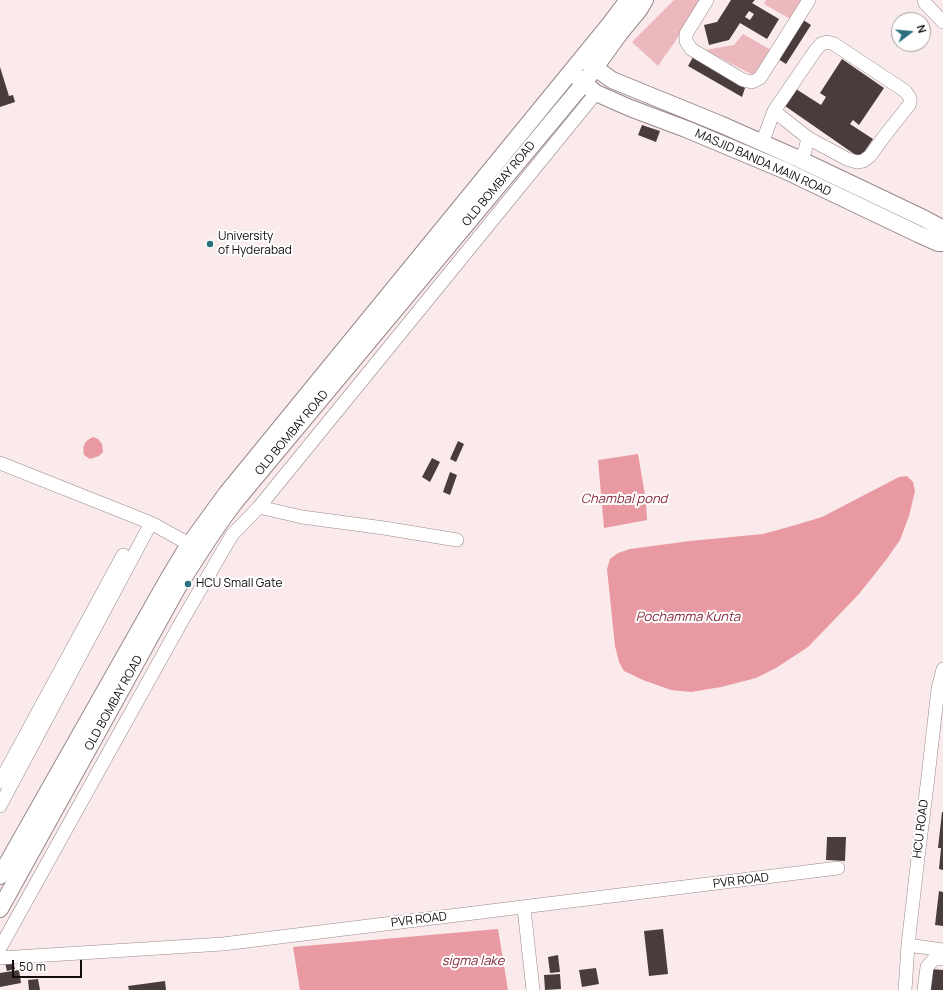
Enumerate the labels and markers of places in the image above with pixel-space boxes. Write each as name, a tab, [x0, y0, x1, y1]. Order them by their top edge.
place label: University of Hyderabad	[218, 230, 292, 258]
marker: University of Hyderabad	[205, 239, 215, 249]
place label: HCU Small Gate	[196, 577, 283, 591]
marker: HCU Small Gate	[183, 579, 193, 589]

